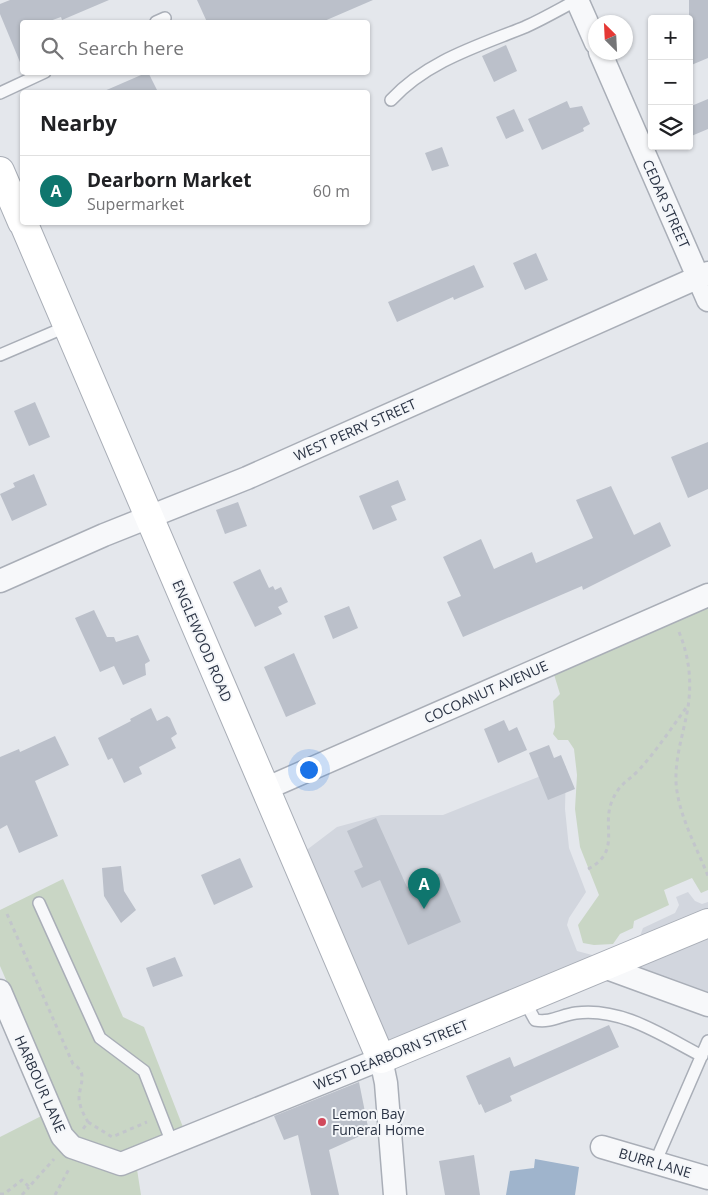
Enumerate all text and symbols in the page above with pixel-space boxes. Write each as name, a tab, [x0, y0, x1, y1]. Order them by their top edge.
north arrow	[588, 15, 633, 60]
map controls	[648, 15, 693, 150]
button: +	[648, 15, 693, 60]
search box	[20, 20, 370, 75]
icon: search	[38, 34, 66, 62]
text: Search here	[78, 35, 184, 61]
button: −	[648, 60, 693, 105]
button: layers	[648, 105, 693, 150]
text: Nearby	[40, 109, 117, 137]
street label: CEDAR STREET	[638, 156, 695, 251]
text: Dearborn Market	[87, 167, 252, 193]
text: A	[50, 180, 62, 202]
text: 60 m	[313, 180, 350, 202]
text: Supermarket	[87, 193, 184, 215]
street label: WEST PERRY STREET	[291, 394, 419, 465]
street label: ENGLEWOOD ROAD	[168, 577, 237, 705]
street label: COCOANUT AVENUE	[421, 656, 551, 727]
your location	[296, 757, 322, 783]
pin: A	[408, 868, 440, 909]
street label: WEST DEARBORN STREET	[311, 1015, 471, 1094]
street label: HARBOUR LANE	[10, 1032, 70, 1135]
place label: Lemon Bay Funeral Home	[332, 1104, 425, 1139]
marker: Lemon Bay Funeral Home	[316, 1116, 328, 1128]
street label: BURR LANE	[617, 1143, 694, 1182]

